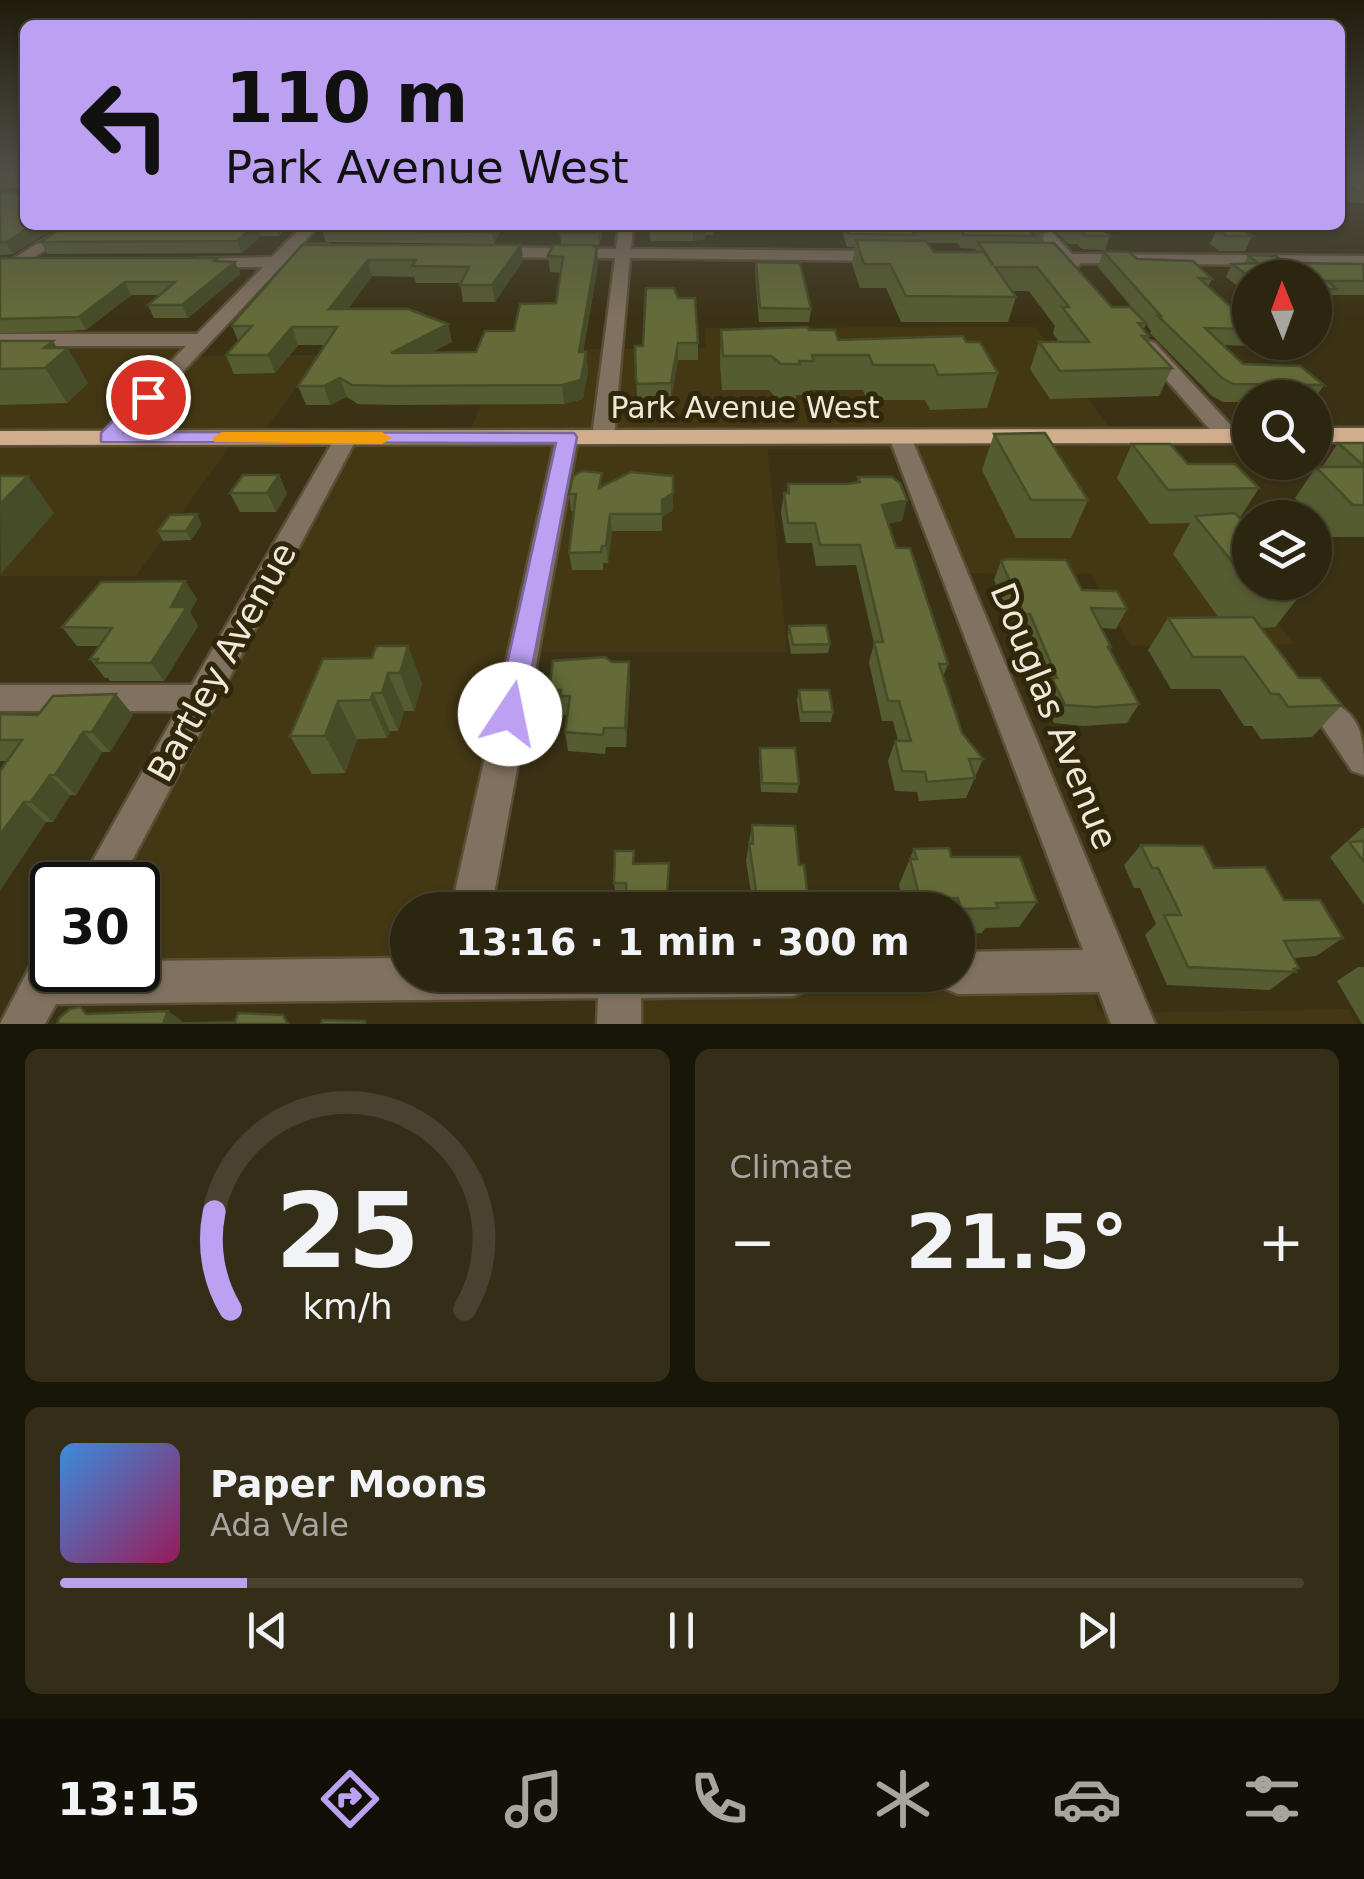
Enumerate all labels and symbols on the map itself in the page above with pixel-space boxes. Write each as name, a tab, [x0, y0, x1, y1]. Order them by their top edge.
north arrow	[1232, 260, 1332, 360]
pin	[106, 355, 191, 440]
street label: Park Avenue West	[610, 390, 880, 425]
street label: Bartley Avenue	[140, 536, 304, 788]
street label: Douglas Avenue	[982, 577, 1126, 855]
position arrow	[458, 662, 562, 766]
speed limit sign: 30	[30, 862, 160, 992]

